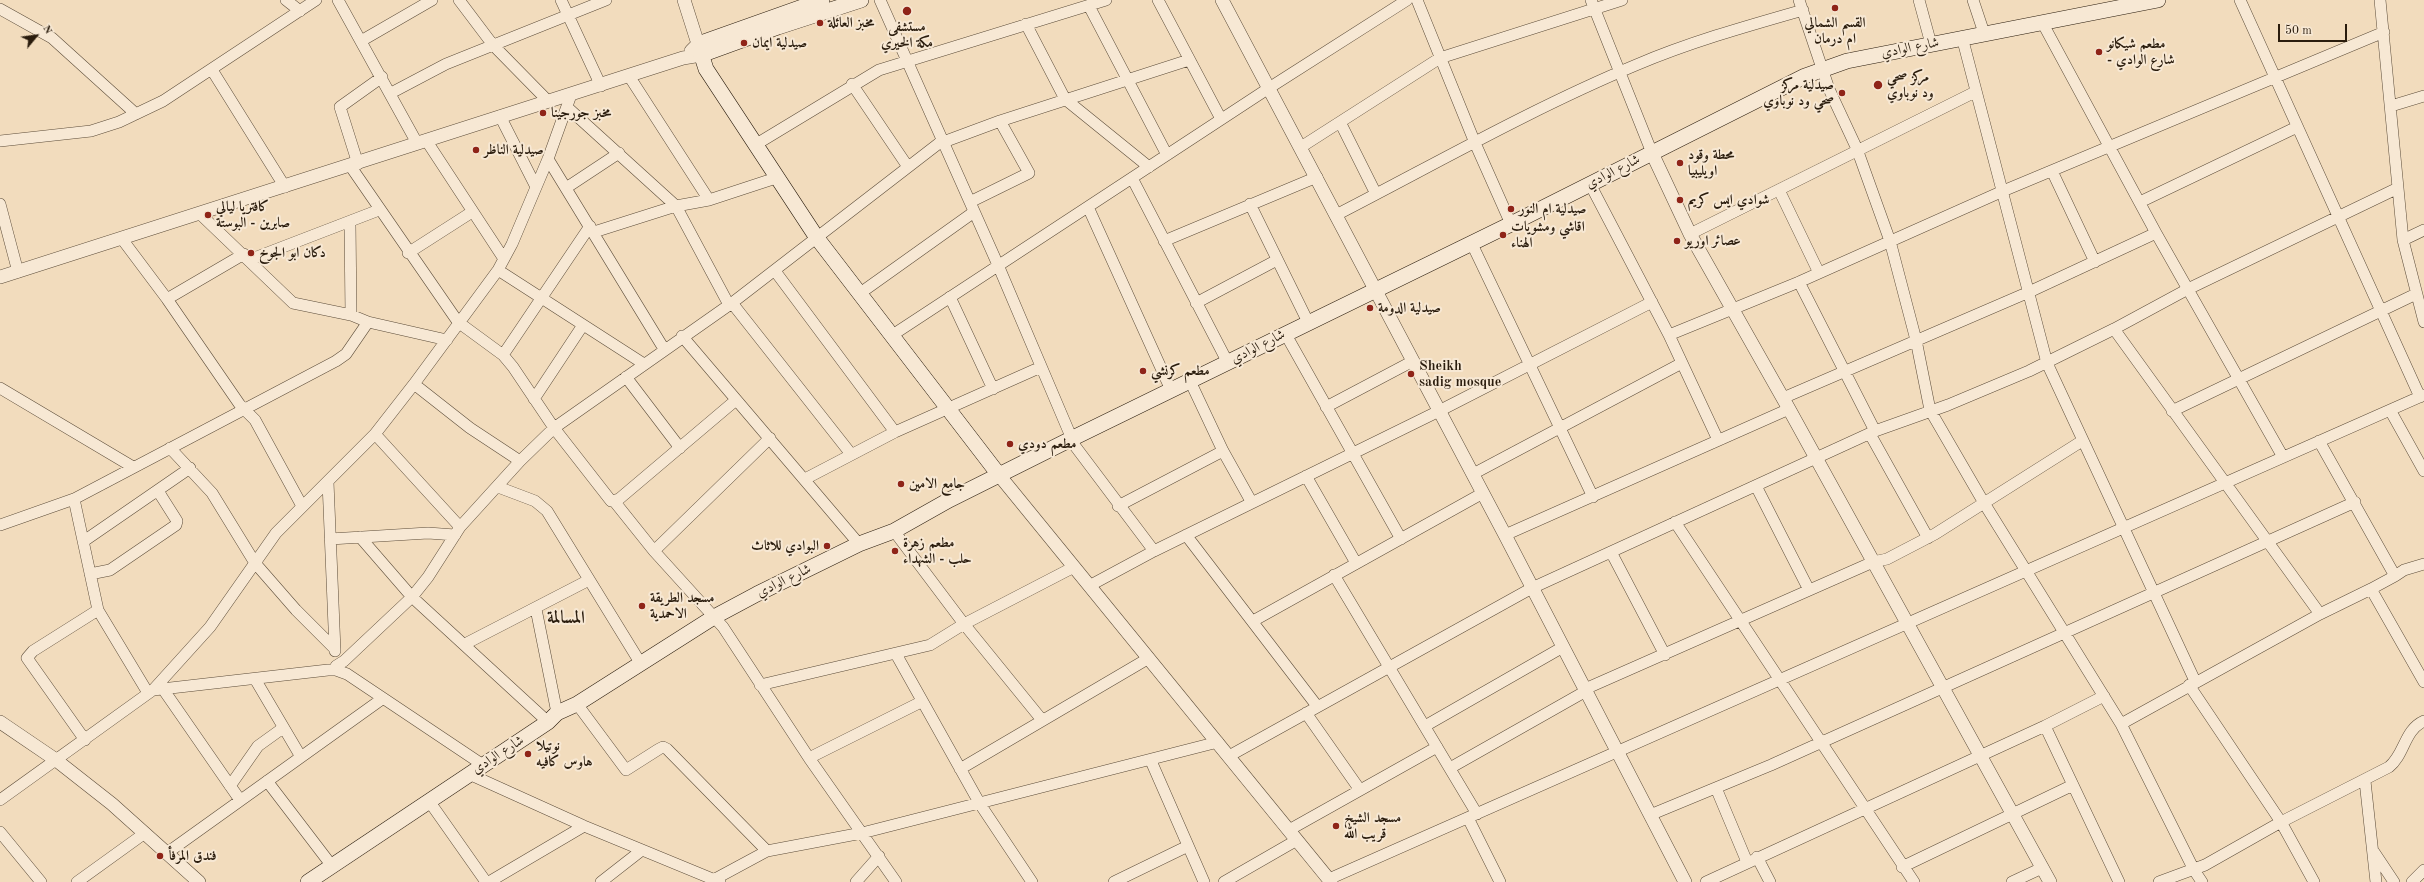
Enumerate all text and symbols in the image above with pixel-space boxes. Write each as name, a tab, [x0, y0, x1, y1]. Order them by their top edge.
marker: القسم الشمالي ام درمان	[1830, 3, 1840, 13]
marker: مستشفى مكة الخيري	[901, 5, 913, 17]
place label: مخبز العائلة	[828, 15, 874, 31]
place label: القسم الشمالي ام درمان	[1804, 15, 1866, 48]
north arrow	[16, 16, 56, 56]
scale bar	[2280, 16, 2349, 42]
marker: مخبز العائلة	[815, 18, 825, 28]
place label: مستشفى مكة الخيري	[881, 19, 933, 52]
text: N	[40, 24, 54, 36]
text: 50 m	[2285, 25, 2312, 37]
street label: شارع الوادي	[1880, 34, 1940, 62]
place label: صيدلية ايمان	[752, 35, 807, 51]
place label: مطعم شيكانو - شارع الوادي	[2107, 36, 2175, 68]
marker: صيدلية ايمان	[739, 38, 749, 48]
marker: مطعم شيكانو - شارع الوادي	[2094, 47, 2104, 57]
place label: مركز صحي ود نوباوي	[1887, 69, 1934, 102]
place label: صيدلية مركز صحي ود نوباوي	[1763, 77, 1834, 110]
marker: مركز صحي ود نوباوي	[1872, 79, 1884, 91]
marker: صيدلية مركز صحي ود نوباوي	[1837, 88, 1847, 98]
place label: مخبز جورجينا	[551, 105, 611, 121]
marker: مخبز جورجينا	[538, 108, 548, 118]
place label: صيدلية الناظر	[484, 142, 544, 158]
marker: صيدلية الناظر	[471, 145, 481, 155]
place label: محطة وقود اويليبيا	[1688, 147, 1734, 180]
street label: شارع الوادي	[1583, 151, 1643, 193]
marker: محطة وقود اويليبيا	[1675, 158, 1685, 168]
place label: شوادي ايس كريم	[1688, 192, 1769, 208]
marker: شوادي ايس كريم	[1675, 195, 1685, 205]
place label: كافتريا ليالي صابرين - البوستة	[216, 199, 290, 232]
place label: صيدلية ام النور	[1519, 201, 1586, 217]
marker: صيدلية ام النور	[1506, 204, 1516, 214]
marker: كافتريا ليالي صابرين - البوستة	[203, 210, 213, 220]
place label: اقاشي ومشويات الهناء	[1511, 219, 1585, 252]
marker: اقاشي ومشويات الهناء	[1498, 230, 1508, 240]
place label: عصائر اوريو	[1685, 233, 1741, 249]
marker: عصائر اوريو	[1672, 236, 1682, 246]
place label: دكان ابو الجوخ	[259, 245, 326, 261]
marker: دكان ابو الجوخ	[246, 248, 256, 258]
place label: صيدلية الدومة	[1378, 300, 1441, 316]
marker: صيدلية الدومة	[1365, 303, 1375, 313]
street label: شارع الوادي	[1228, 326, 1288, 368]
place label: Sheikh sadig mosque	[1419, 358, 1501, 390]
place label: مطعم كرنشي	[1151, 363, 1210, 379]
marker: مطعم كرنشي	[1138, 366, 1148, 376]
marker: Sheikh sadig mosque	[1406, 369, 1416, 379]
place label: مطعم دودي	[1018, 436, 1076, 452]
marker: مطعم دودي	[1005, 439, 1015, 449]
place label: جامع الامين	[909, 476, 965, 492]
marker: جامع الامين	[896, 479, 906, 489]
place label: مطعم زهرة حلب - الشهداء	[903, 535, 972, 568]
place label: البوادي للاثاث	[751, 538, 819, 554]
marker: البوادي للاثاث	[822, 541, 832, 551]
marker: مطعم زهرة حلب - الشهداء	[890, 546, 900, 556]
street label: شارع الوادي	[754, 561, 814, 601]
place label: مسجد الطريقة الاحمدية	[650, 590, 714, 622]
marker: مسجد الطريقة الاحمدية	[637, 601, 647, 611]
district label: المسالمة	[547, 607, 585, 629]
street label: شارع الوادي	[469, 732, 527, 778]
place label: نوتيلا هاوس كافيه	[536, 738, 593, 770]
marker: نوتيلا هاوس كافيه	[523, 749, 533, 759]
place label: مسجد الشيخ قريب الله	[1344, 810, 1401, 842]
marker: مسجد الشيخ قريب الله	[1331, 821, 1341, 831]
place label: فندق المرفأ	[168, 848, 217, 864]
marker: فندق المرفأ	[155, 851, 165, 861]

